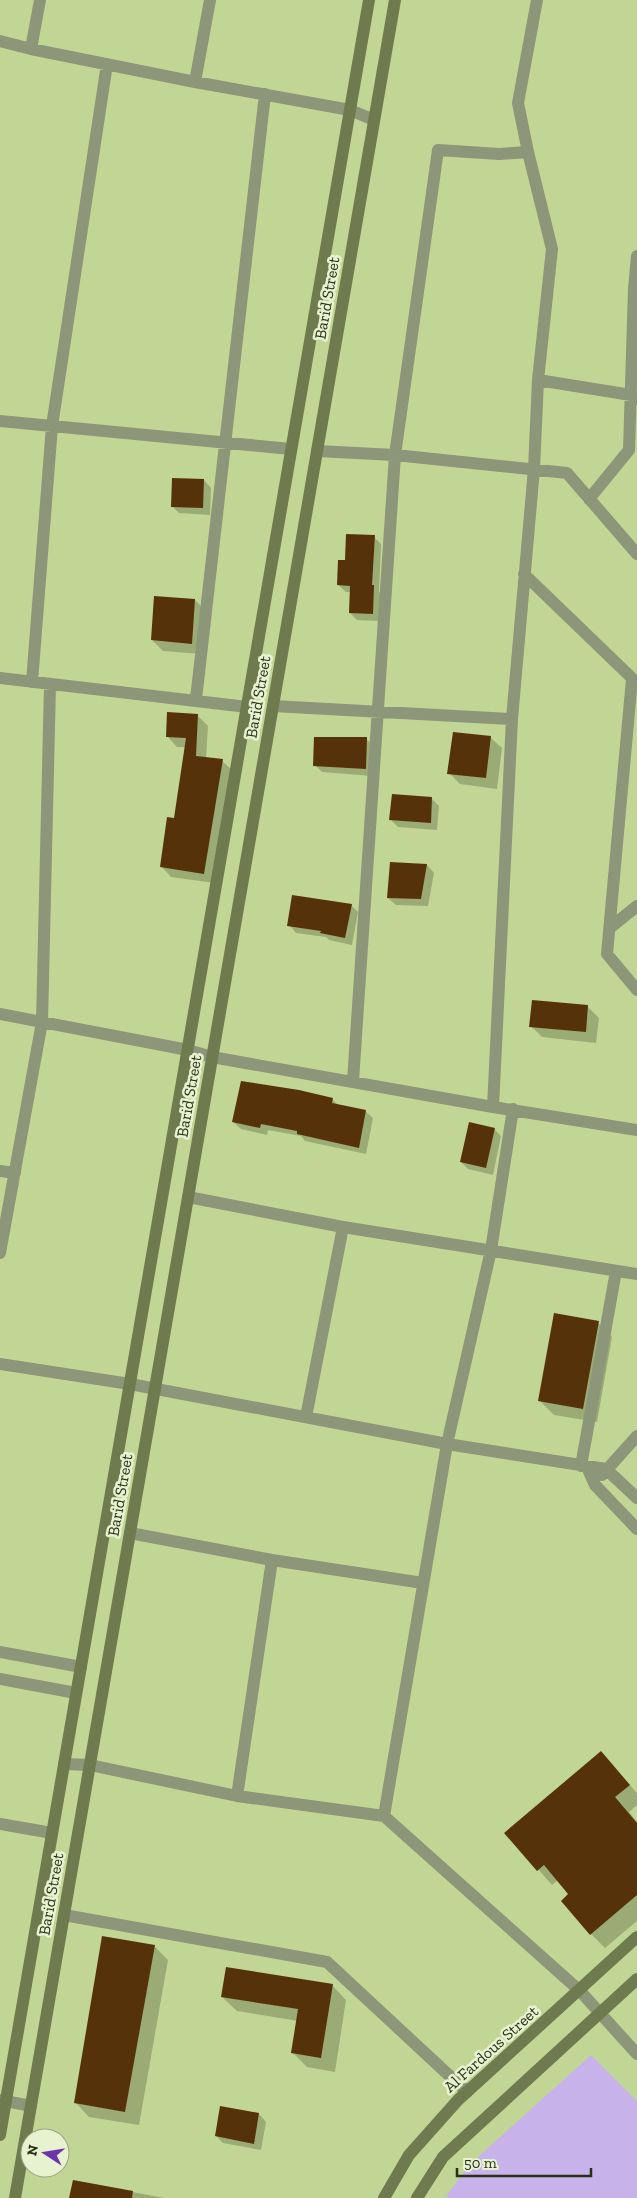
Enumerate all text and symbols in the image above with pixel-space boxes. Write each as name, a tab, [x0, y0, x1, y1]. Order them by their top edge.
street label: Barid Street	[310, 255, 344, 341]
street label: Barid Street	[241, 654, 275, 740]
street label: Barid Street	[172, 1053, 206, 1139]
street label: Barid Street	[103, 1452, 137, 1538]
street label: Barid Street	[34, 1851, 68, 1937]
street label: Al Fardous Street	[440, 2002, 542, 2096]
north arrow	[20, 2128, 70, 2178]
text: N	[23, 2143, 42, 2157]
scale bar	[457, 2146, 591, 2178]
text: 50 m	[464, 2154, 497, 2172]

